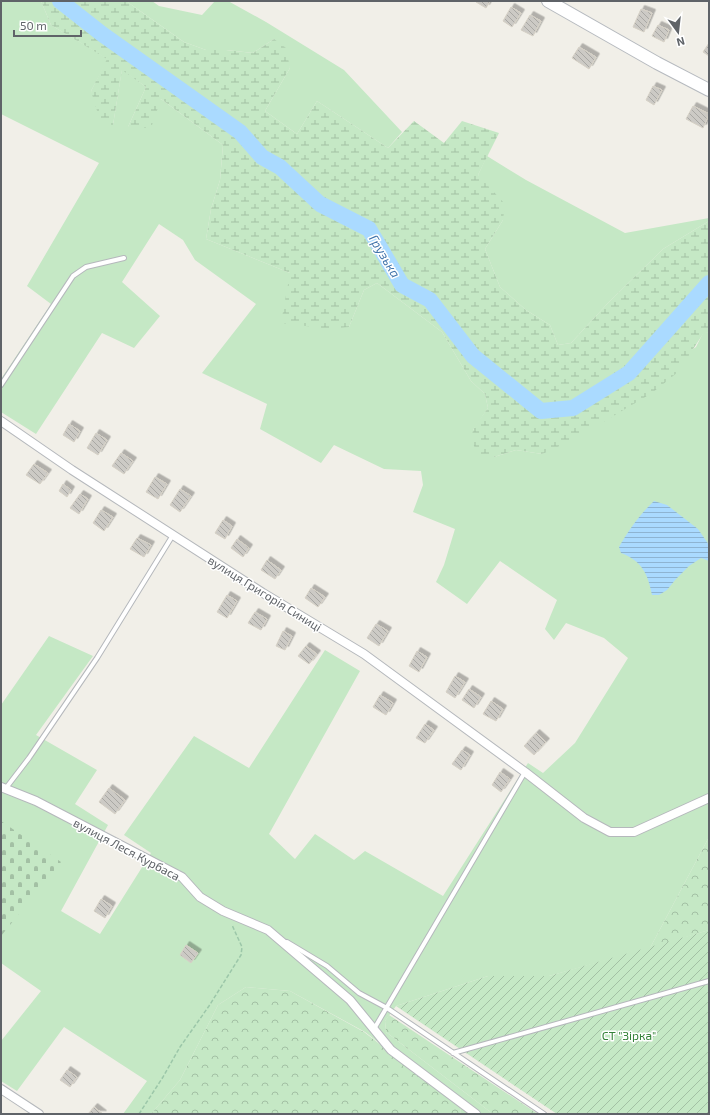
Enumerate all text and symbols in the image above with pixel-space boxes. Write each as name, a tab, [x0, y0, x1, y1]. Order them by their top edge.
scale bar	[14, 12, 81, 38]
north arrow	[658, 12, 698, 52]
text: 50 m	[20, 18, 47, 32]
text: N	[675, 35, 686, 49]
water label: Грузька	[366, 232, 404, 280]
street label: вулиця Григорія Синиці	[205, 552, 324, 635]
street label: вулиця Леся Курбаса	[71, 815, 183, 884]
park label: СТ "Зірка"	[602, 1028, 656, 1042]

